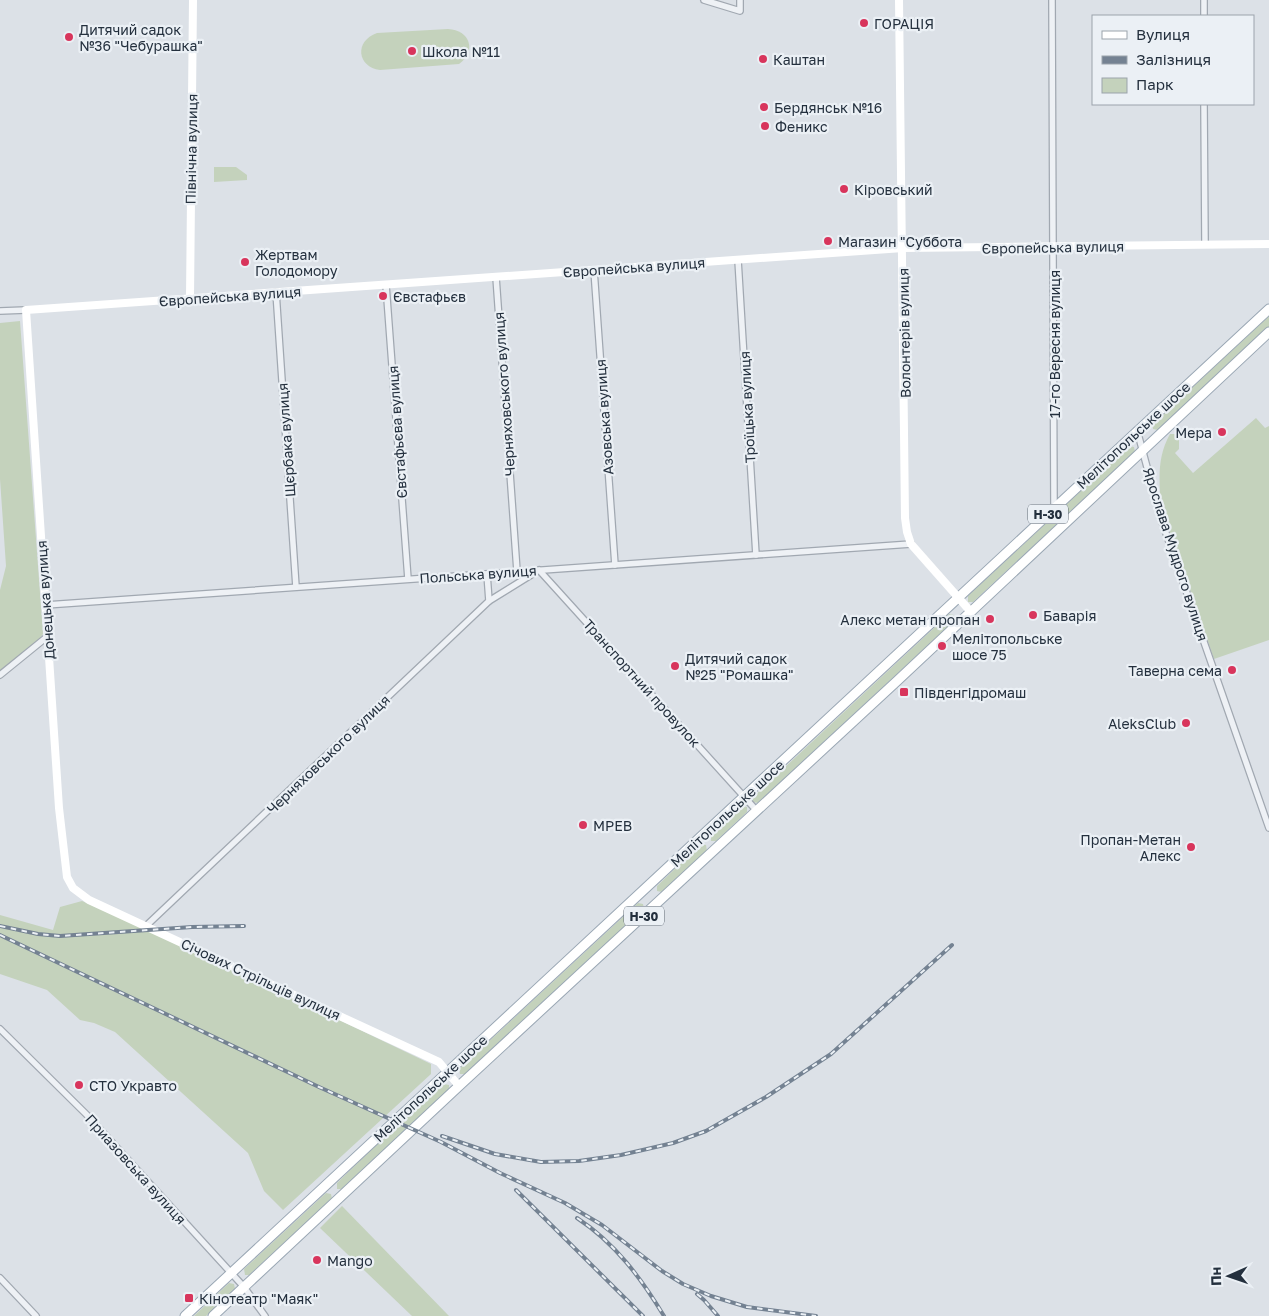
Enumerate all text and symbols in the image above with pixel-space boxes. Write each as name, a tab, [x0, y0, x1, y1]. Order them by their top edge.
place label: ГОРАЦІЯ	[874, 15, 934, 32]
legend	[1092, 15, 1254, 105]
marker: ГОРАЦІЯ	[858, 17, 870, 29]
place label: Дитячий садок №36 "Чебурашка"	[79, 21, 203, 54]
text: Вулиця	[1136, 25, 1190, 43]
marker: Дитячий садок №36 "Чебурашка"	[63, 31, 75, 43]
place label: Школа №11	[422, 43, 500, 60]
marker: Школа №11	[406, 45, 418, 57]
text: Залізниця	[1136, 50, 1211, 68]
place label: Каштан	[773, 51, 825, 68]
marker: Каштан	[757, 53, 769, 65]
text: Парк	[1136, 75, 1174, 93]
street label: Північна вулиця	[182, 93, 200, 205]
place label: Бердянськ №16	[774, 99, 882, 116]
marker: Бердянськ №16	[758, 101, 770, 113]
place label: Феникс	[775, 118, 828, 135]
marker: Феникс	[759, 120, 771, 132]
place label: Кіровський	[854, 181, 933, 198]
marker: Кіровський	[838, 183, 850, 195]
place label: Магазин "Суббота	[838, 233, 962, 250]
marker: Магазин "Суббота	[822, 235, 834, 247]
street label: Європейська вулиця	[982, 237, 1124, 257]
place label: Жертвам Голодомору	[255, 246, 338, 279]
street label: Європейська вулиця	[562, 254, 706, 280]
marker: Жертвам Голодомору	[239, 256, 251, 268]
street label: Волонтерів вулиця	[894, 268, 914, 398]
street label: 17-го Вересня вулиця	[1046, 270, 1063, 418]
street label: Європейська вулиця	[158, 283, 302, 309]
place label: Євстафьєв	[393, 288, 466, 305]
marker: Євстафьєв	[377, 290, 389, 302]
street label: Черняховського вулиця	[490, 311, 518, 477]
street label: Троїцька вулиця	[736, 350, 758, 464]
street label: Азовська вулиця	[591, 359, 617, 475]
street label: Євстафьєва вулиця	[384, 365, 410, 499]
street label: Мелітопольське шосе	[1073, 378, 1193, 492]
street label: Щєрбака вулиця	[274, 382, 298, 498]
place label: Мера	[1175, 424, 1212, 441]
marker: Мера	[1216, 426, 1228, 438]
street label: Ярослава Мудрого вулиця	[1140, 465, 1212, 643]
road number: Н-30	[1028, 504, 1068, 524]
street label: Донецька вулиця	[32, 540, 58, 660]
street label: Польська вулиця	[419, 561, 537, 587]
place label: Баварія	[1043, 607, 1096, 624]
marker: Баварія	[1027, 609, 1039, 621]
place label: Алекс метан пропан	[840, 611, 980, 628]
marker: Алекс метан пропан	[984, 613, 996, 625]
street label: Транспортний провулок	[580, 615, 704, 751]
place label: Мелітопольське шосе 75	[952, 630, 1062, 663]
marker: Мелітопольське шосе 75	[936, 640, 948, 652]
place label: Дитячий садок №25 "Ромашка"	[685, 650, 793, 683]
marker: Дитячий садок №25 "Ромашка"	[669, 660, 681, 672]
place label: Таверна сема	[1128, 662, 1222, 679]
marker: Таверна сема	[1226, 664, 1238, 676]
place label: Південгідромаш	[914, 684, 1026, 701]
marker: Південгідромаш	[898, 686, 910, 698]
street label: Черняховського вулиця	[263, 691, 393, 817]
place label: AleksClub	[1108, 715, 1176, 732]
marker: AleksClub	[1180, 717, 1192, 729]
street label: Мелітопольське шосе	[667, 756, 787, 870]
place label: МРЕВ	[593, 817, 632, 834]
marker: МРЕВ	[577, 819, 589, 831]
place label: Пропан-Метан Алекс	[1080, 831, 1181, 864]
marker: Пропан-Метан Алекс	[1185, 841, 1197, 853]
road number: Н-30	[624, 906, 664, 926]
street label: Січових Стрільців вулиця	[179, 935, 343, 1023]
street label: Мелітопольське шосе	[370, 1031, 490, 1145]
place label: СТО Укравто	[89, 1077, 177, 1094]
marker: СТО Укравто	[73, 1079, 85, 1091]
street label: Приазовська вулиця	[82, 1110, 190, 1228]
north arrow	[1204, 1251, 1254, 1301]
place label: Mango	[327, 1252, 373, 1269]
marker: Mango	[311, 1254, 323, 1266]
text: Пн	[1207, 1267, 1224, 1286]
place label: Кінотеатр "Маяк"	[199, 1290, 318, 1307]
marker: Кінотеатр "Маяк"	[183, 1292, 195, 1304]

